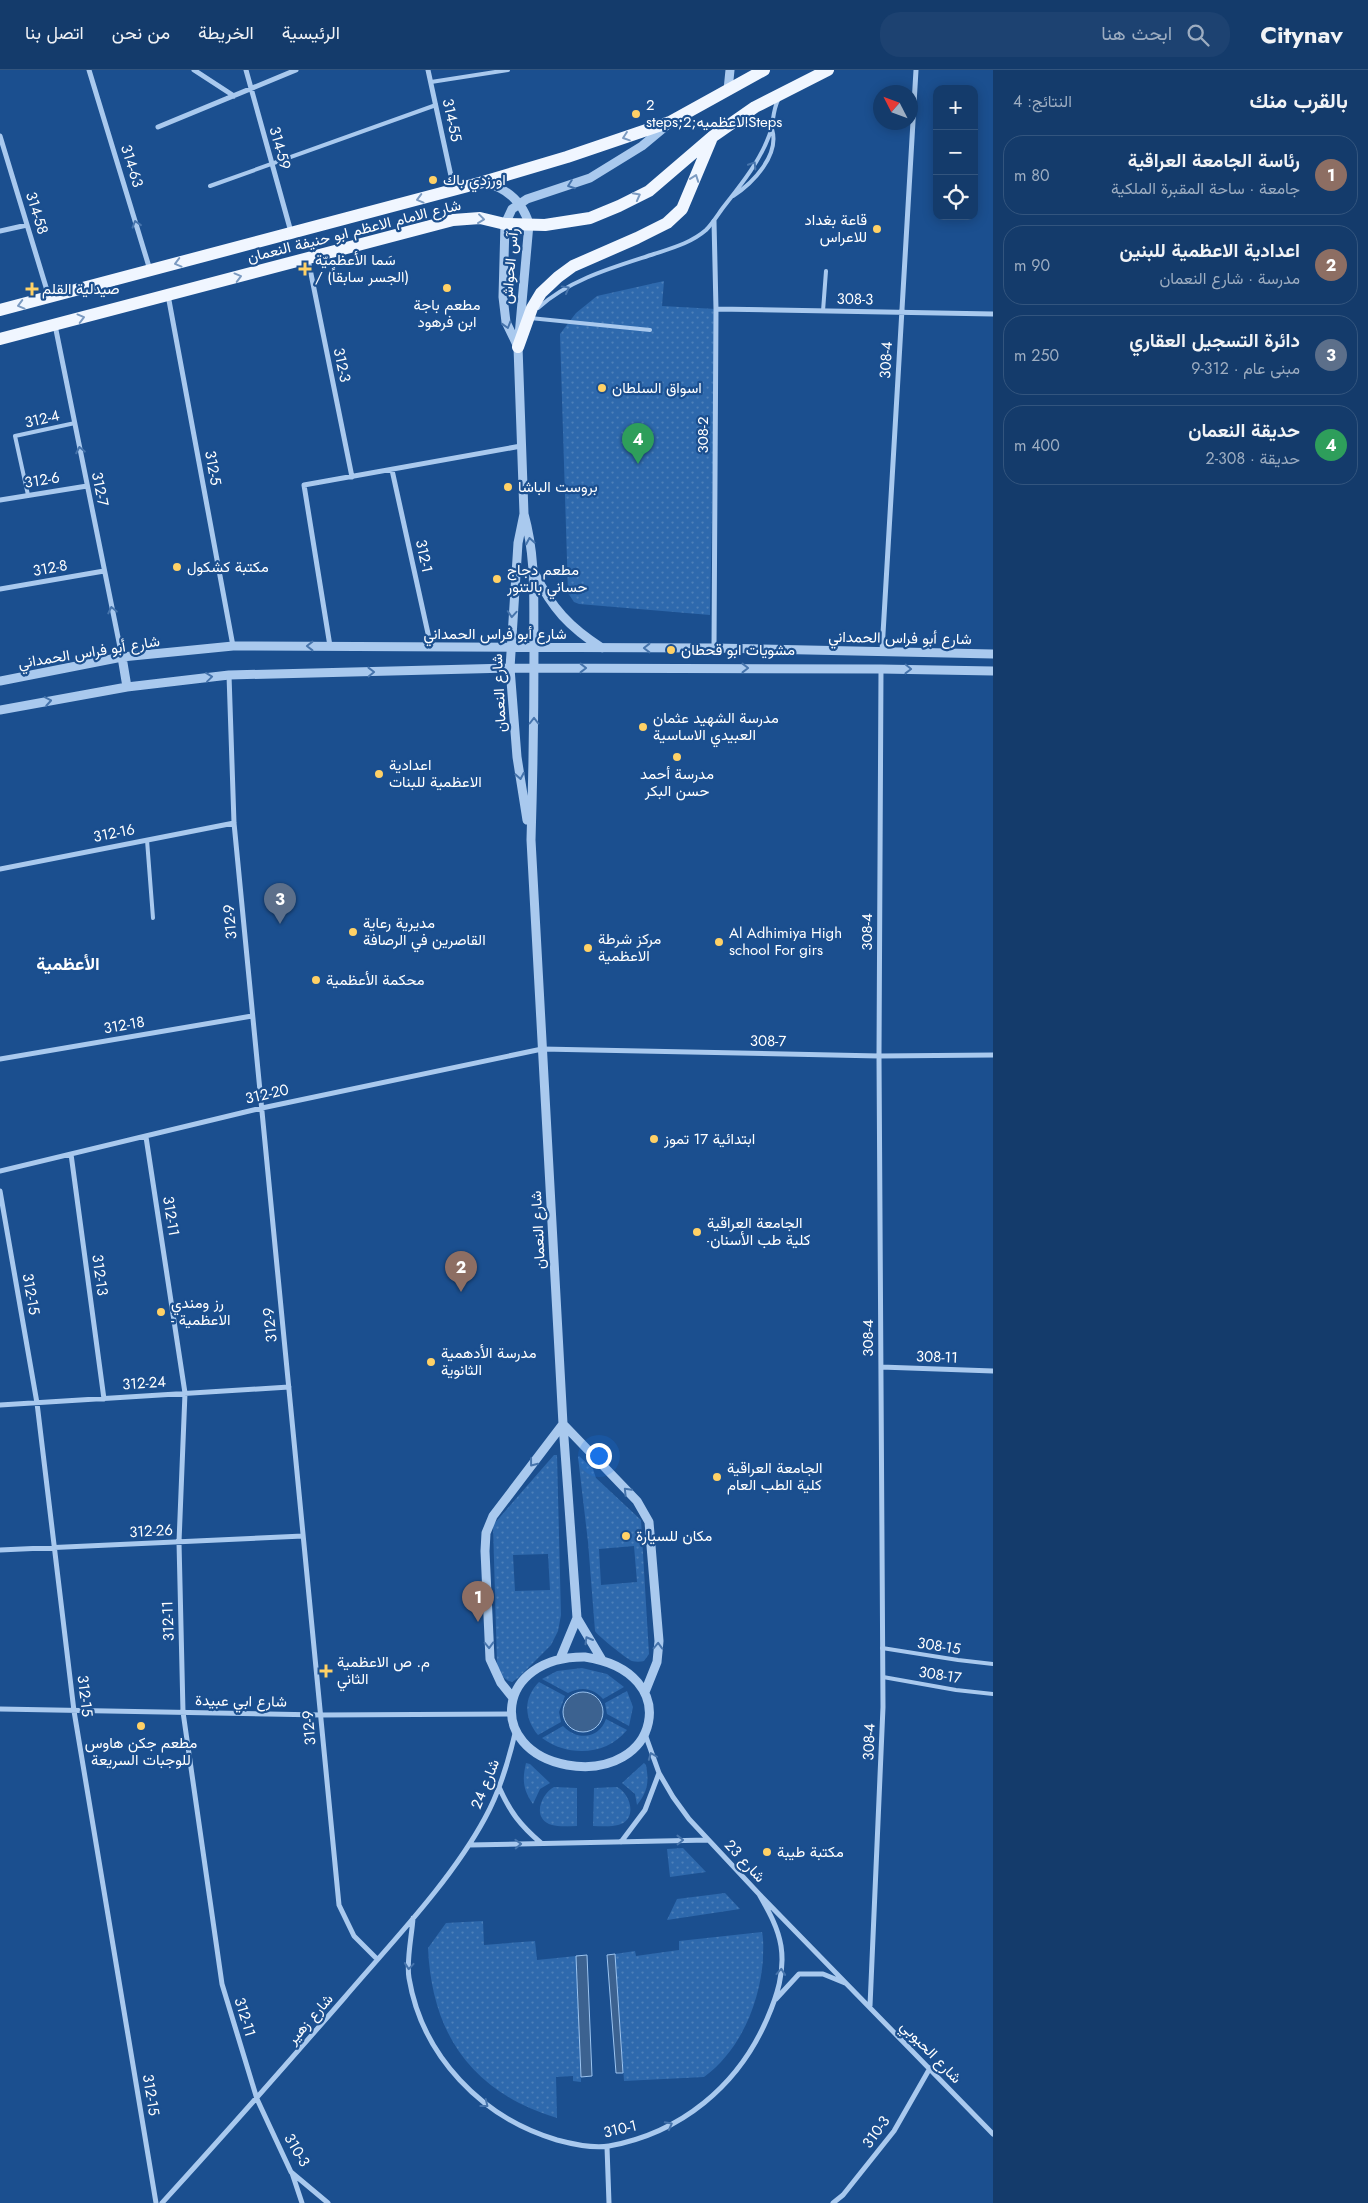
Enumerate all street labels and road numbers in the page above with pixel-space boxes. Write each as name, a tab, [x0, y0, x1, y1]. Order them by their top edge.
street label: 314-55	[437, 96, 467, 144]
street label: 314-59	[263, 124, 297, 172]
street label: 314-63	[115, 142, 149, 190]
street label: 314-58	[20, 189, 54, 237]
street label: شارع الامام الاعظم ابو حنيفة النعمان	[245, 194, 463, 268]
street label: رآس الحواش	[496, 227, 524, 305]
street label: 308-3	[836, 288, 874, 310]
street label: 308-4	[874, 341, 898, 379]
street label: 312-3	[328, 346, 356, 384]
street label: 312-4	[22, 404, 62, 434]
street label: 308-2	[692, 416, 714, 454]
street label: 312-5	[199, 449, 227, 487]
street label: 312-6	[23, 466, 61, 494]
street label: 312-7	[86, 470, 114, 508]
street label: 312-1	[410, 537, 438, 575]
street label: 312-8	[31, 554, 69, 582]
street label: شارع أبو فراس الحمداني	[423, 623, 567, 647]
street label: شارع أبو فراس الحمداني	[828, 626, 972, 652]
street label: شارع أبو فراس الحمداني	[17, 630, 162, 676]
street label: شارع النعمان	[486, 653, 512, 733]
street label: 312-16	[91, 818, 137, 848]
street label: 312-9	[218, 903, 242, 941]
street label: 308-4	[856, 913, 878, 951]
street label: 312-18	[102, 1011, 146, 1039]
street label: 308-7	[750, 1030, 787, 1052]
street label: 312-20	[243, 1078, 291, 1110]
street label: شارع النعمان	[525, 1190, 551, 1270]
street label: 312-11	[157, 1194, 185, 1238]
street label: 312-13	[86, 1253, 114, 1297]
street label: 312-15	[17, 1271, 45, 1317]
street label: 312-9	[257, 1306, 283, 1344]
street label: 308-4	[857, 1319, 879, 1357]
street label: 308-11	[916, 1345, 958, 1369]
street label: 312-24	[121, 1370, 167, 1396]
street label: 312-26	[129, 1519, 173, 1543]
street label: 312-11	[156, 1601, 180, 1641]
street label: 308-15	[916, 1632, 962, 1660]
street label: 308-17	[917, 1661, 963, 1689]
street label: 312-15	[72, 1674, 98, 1718]
street label: شارع ابي عبيدة	[195, 1689, 287, 1715]
street label: 312-9	[297, 1709, 321, 1747]
street label: 308-4	[857, 1723, 881, 1761]
street label: شارع 24	[465, 1756, 505, 1812]
street label: شارع 23	[719, 1835, 771, 1887]
street label: شارع زهير	[281, 1989, 338, 2050]
street label: 312-11	[229, 1995, 261, 2039]
street label: شارع الحبوبي	[894, 2016, 967, 2090]
street label: 312-15	[137, 2073, 165, 2117]
street label: 310-3	[857, 2111, 895, 2153]
street label: 310-1	[601, 2114, 639, 2144]
street label: 310-3	[279, 2129, 315, 2171]

